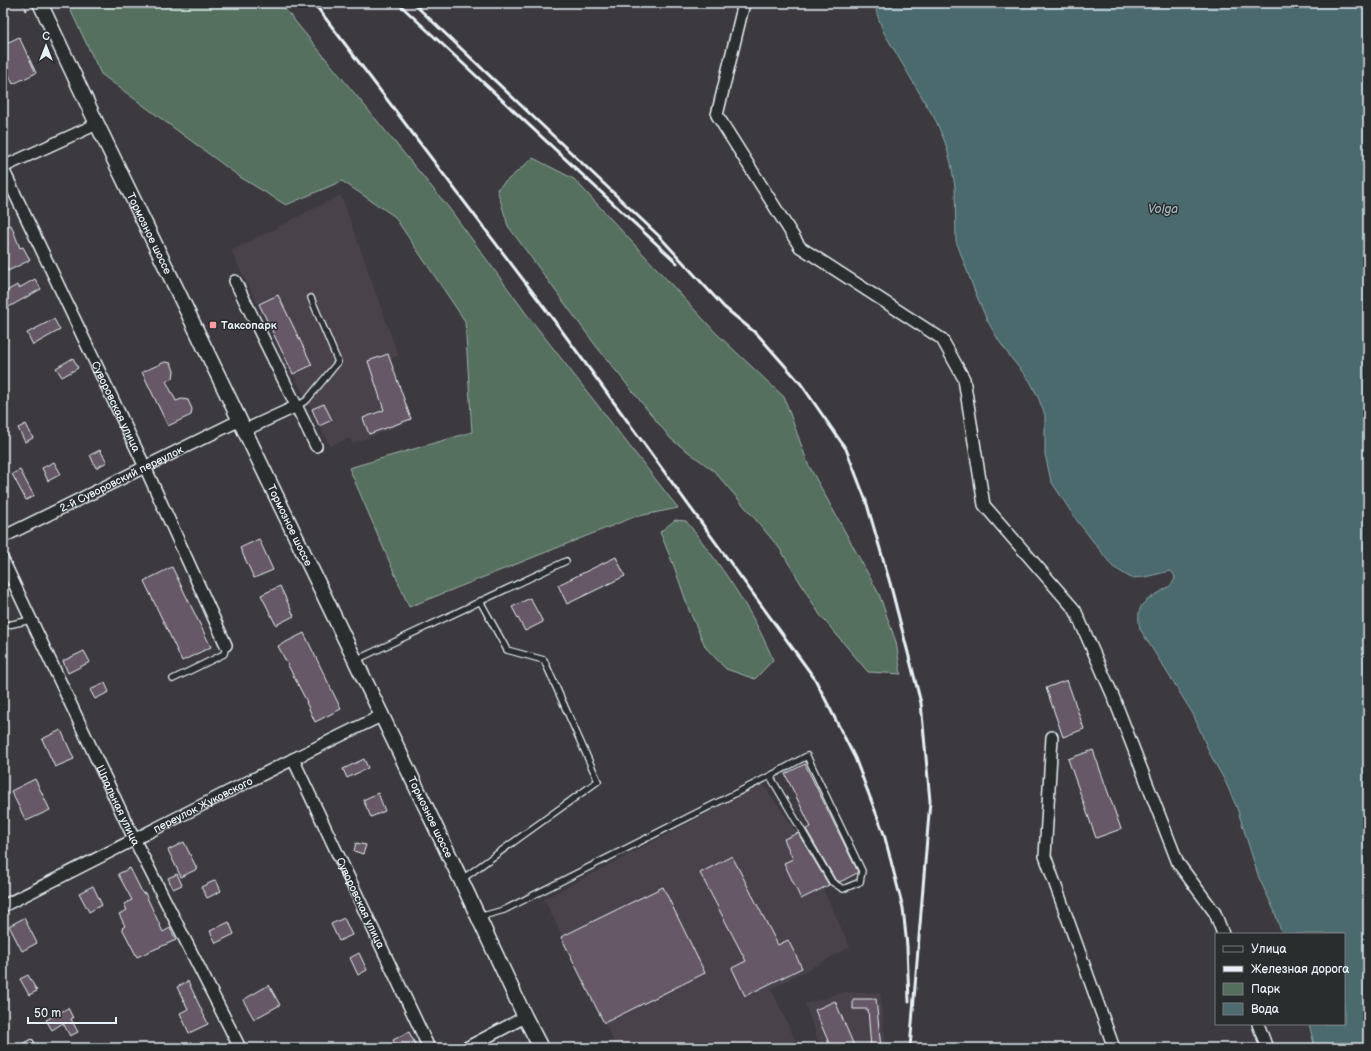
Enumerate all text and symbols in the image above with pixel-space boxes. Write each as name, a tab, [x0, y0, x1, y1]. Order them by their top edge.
north arrow	[26, 26, 66, 66]
text: С	[42, 30, 50, 43]
street label: Тормозное шоссе	[124, 190, 175, 276]
water label: Volga	[1148, 202, 1178, 217]
place label: Таксопарк	[221, 319, 277, 332]
marker: Таксопарк	[208, 320, 218, 330]
street label: Суворовская улица	[89, 359, 143, 454]
street label: 2-й Суворовский переулок	[57, 443, 185, 515]
street label: Тормозное шоссе	[265, 482, 315, 568]
street label: Шпальная улица	[94, 763, 143, 848]
street label: переулок Жуковского	[151, 774, 255, 835]
street label: Тормозное шоссе	[406, 774, 456, 860]
street label: Суворовская улица	[334, 855, 388, 951]
legend	[1215, 933, 1345, 1025]
text: Улица	[1251, 942, 1287, 957]
text: Железная дорога	[1251, 962, 1349, 977]
text: Парк	[1251, 982, 1281, 997]
scale bar	[28, 999, 116, 1025]
text: Вода	[1251, 1002, 1279, 1017]
text: 50 m	[34, 1006, 61, 1021]

